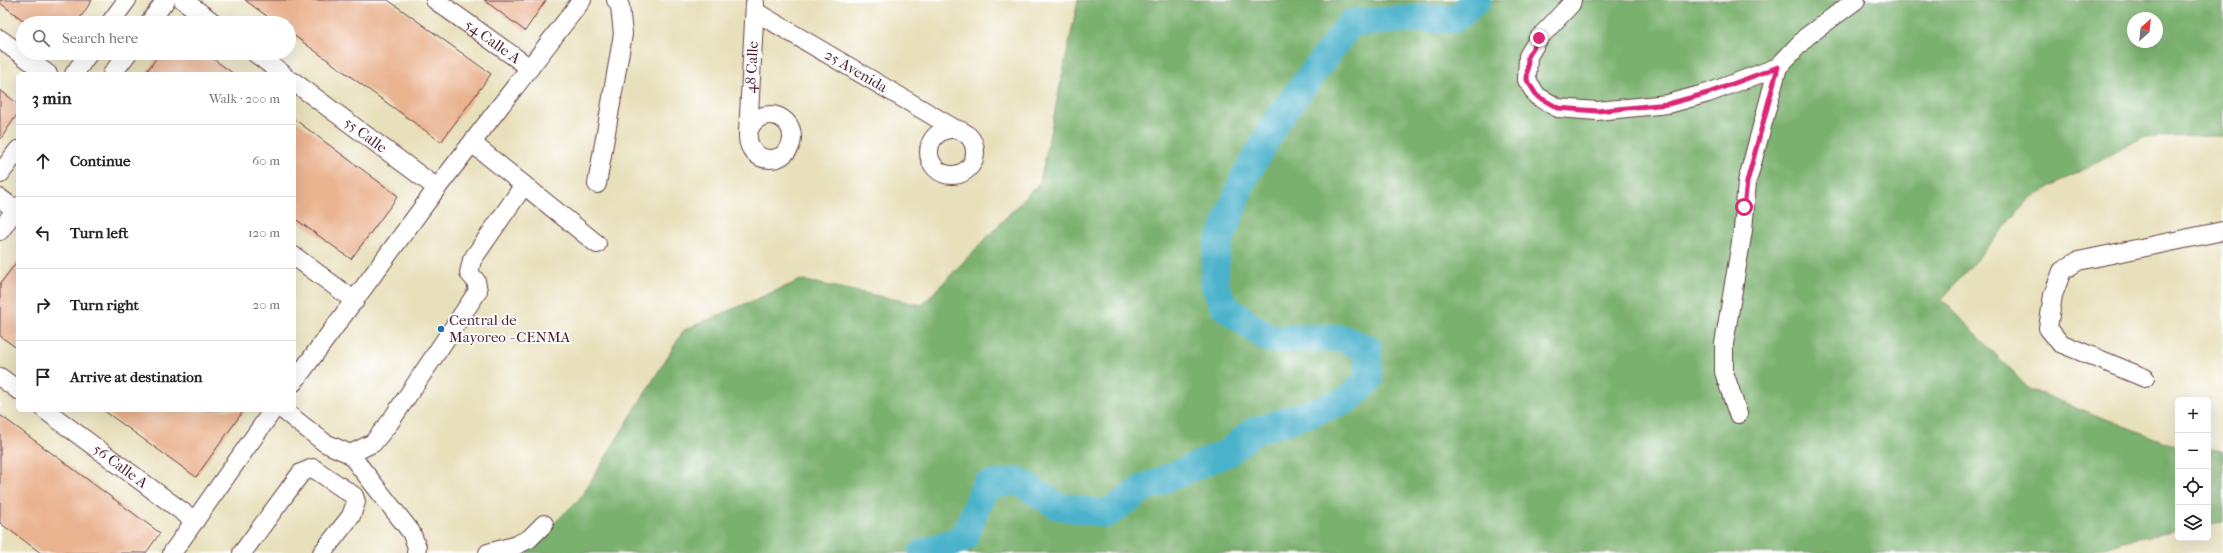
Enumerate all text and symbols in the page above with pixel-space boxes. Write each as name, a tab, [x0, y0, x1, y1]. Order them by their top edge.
north arrow	[2127, 12, 2163, 48]
street label: 54 Calle A	[461, 15, 524, 67]
search box	[16, 16, 296, 60]
icon: search	[30, 27, 52, 49]
text: Search here	[62, 29, 138, 47]
route end	[1530, 29, 1548, 47]
street label: 48 Calle	[741, 40, 762, 94]
street label: 25 Avenida	[821, 45, 892, 97]
text: 3 min	[32, 88, 72, 108]
text: Walk · 200 m	[209, 91, 280, 106]
street label: 55 Calle	[341, 113, 391, 157]
icon: ahead	[32, 150, 54, 172]
text: Continue	[70, 152, 130, 170]
text: 60 m	[252, 153, 280, 168]
route start	[1735, 198, 1753, 216]
icon: left	[32, 222, 54, 244]
text: Turn left	[70, 224, 128, 242]
text: 120 m	[248, 225, 280, 240]
icon: right	[32, 294, 54, 316]
text: Turn right	[70, 296, 139, 314]
text: 20 m	[253, 297, 280, 312]
place label: Central de Mayoreo - CENMA	[449, 311, 571, 346]
marker: Central de Mayoreo - CENMA	[436, 324, 446, 334]
icon: arrive	[32, 366, 54, 388]
text: Arrive at destination	[70, 368, 202, 386]
map controls	[2175, 397, 2211, 541]
button: +	[2175, 397, 2211, 433]
button: −	[2175, 433, 2211, 469]
street label: 56 Calle A	[90, 440, 152, 492]
button: locate	[2175, 469, 2211, 505]
button: layers	[2175, 505, 2211, 541]

